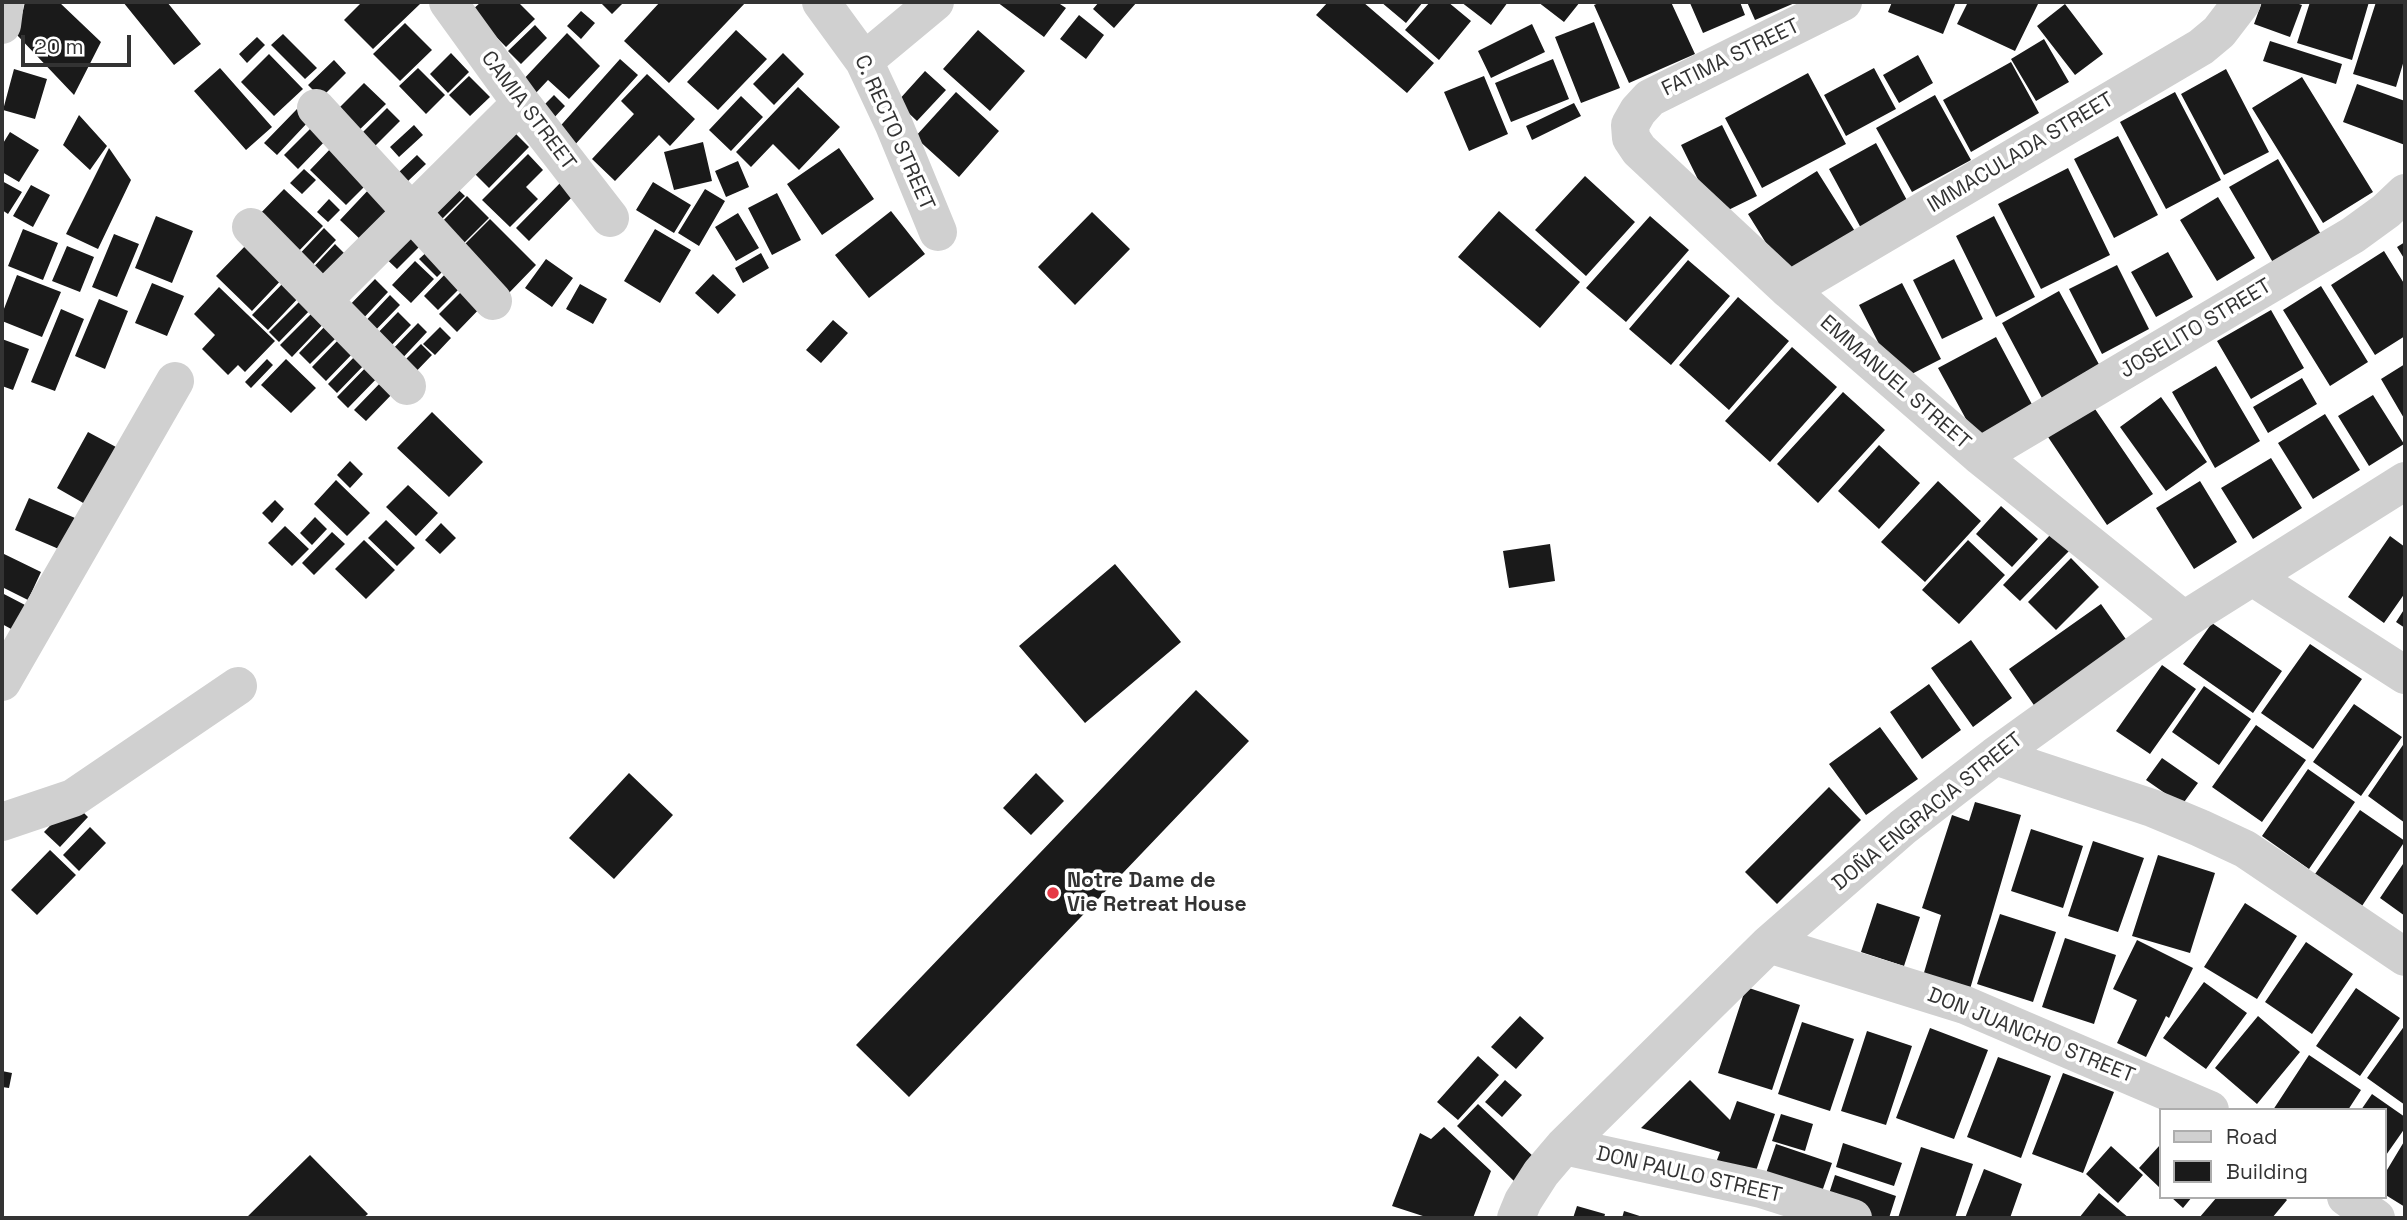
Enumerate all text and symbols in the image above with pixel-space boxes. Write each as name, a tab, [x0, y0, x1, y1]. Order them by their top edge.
street label: FATIMA STREET	[1658, 14, 1804, 102]
scale bar	[24, 21, 135, 65]
text: 20 m	[34, 33, 84, 60]
street label: CAMIA STREET	[475, 47, 581, 175]
street label: C. RECTO STREET	[848, 51, 940, 215]
street label: IMMACULADA STREET	[1923, 87, 2119, 219]
street label: JOSELITO STREET	[2116, 274, 2276, 384]
street label: EMMANUEL STREET	[1814, 311, 1976, 455]
street label: DOÑA ENGRACIA STREET	[1828, 727, 2028, 897]
place label: Notre Dame de Vie Retreat House	[1067, 868, 1247, 918]
marker: Notre Dame de Vie Retreat House	[1045, 885, 1061, 901]
street label: DON JUANCHO STREET	[1924, 983, 2138, 1089]
legend	[2158, 1108, 2386, 1199]
text: Road	[2226, 1123, 2278, 1150]
street label: DON PAULO STREET	[1594, 1141, 1784, 1209]
text: Building	[2226, 1158, 2308, 1185]

